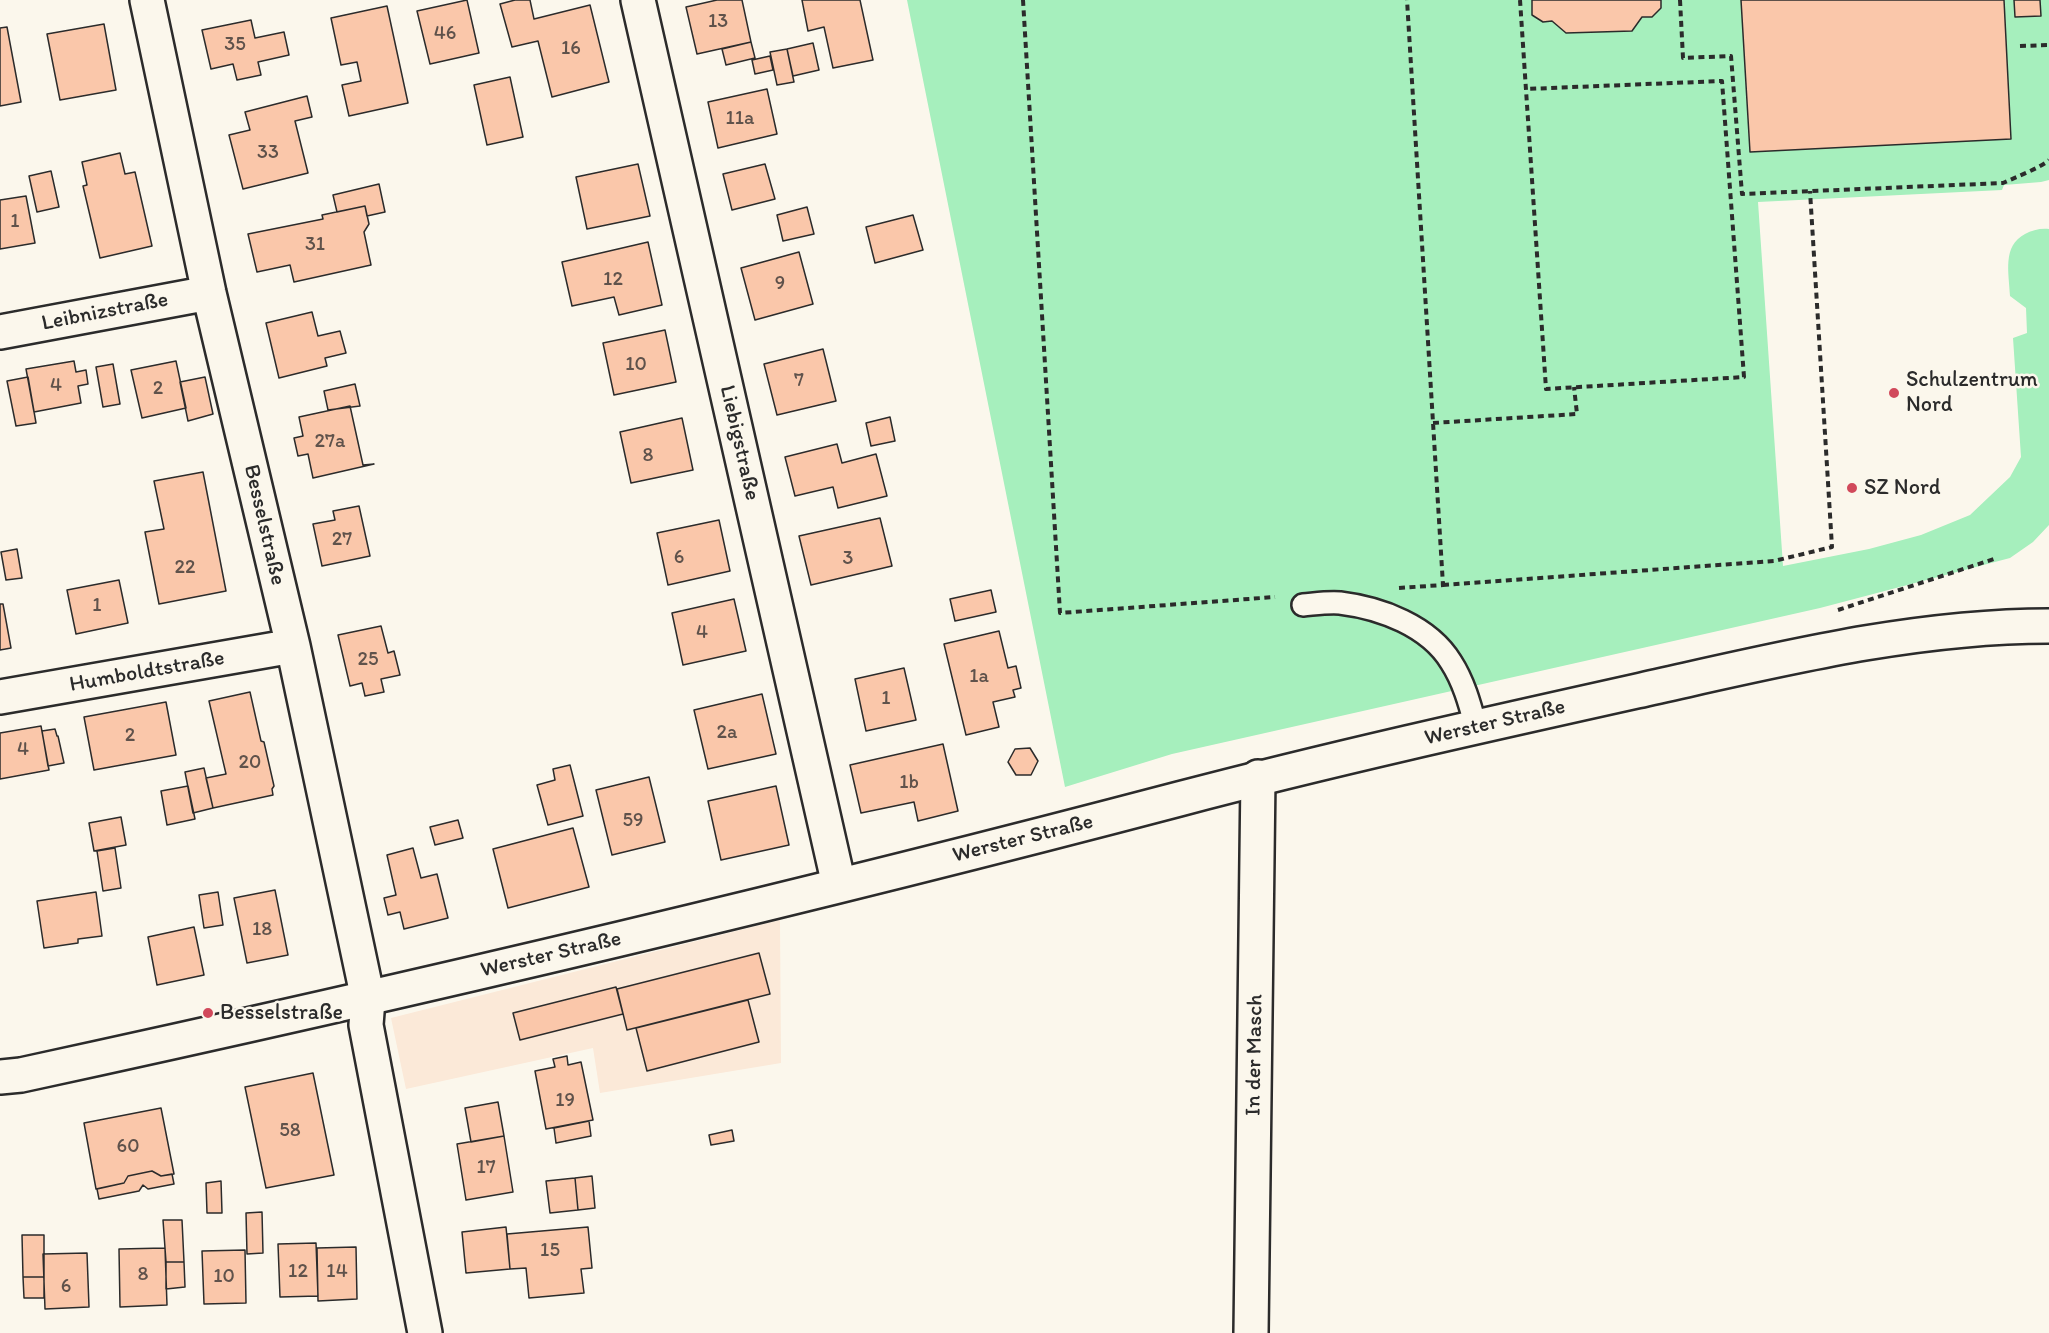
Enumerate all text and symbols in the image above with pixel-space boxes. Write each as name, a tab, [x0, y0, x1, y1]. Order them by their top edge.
house number: 13	[708, 10, 728, 34]
house number: 46	[434, 22, 456, 46]
house number: 35	[224, 33, 246, 57]
house number: 16	[561, 37, 581, 61]
house number: 11a	[726, 107, 754, 131]
house number: 33	[257, 141, 279, 165]
house number: 1	[10, 210, 20, 234]
house number: 31	[305, 233, 325, 257]
house number: 12	[603, 268, 623, 292]
house number: 9	[775, 272, 785, 296]
street label: Leibnizstraße	[39, 287, 171, 337]
house number: 10	[625, 353, 647, 377]
place label: Schulzentrum Nord	[1906, 367, 2038, 418]
house number: 7	[794, 369, 804, 393]
house number: 4	[50, 374, 62, 398]
house number: 2	[153, 377, 163, 401]
street label: Liebigstraße	[713, 383, 765, 503]
marker: Schulzentrum Nord	[1887, 386, 1901, 400]
house number: 27a	[315, 430, 345, 454]
house number: 8	[643, 444, 653, 468]
street label: Besselstraße	[237, 462, 291, 588]
place label: SZ Nord	[1864, 475, 1940, 501]
marker: SZ Nord	[1845, 481, 1859, 495]
house number: 27	[332, 528, 352, 552]
house number: 6	[674, 546, 684, 570]
house number: 3	[843, 547, 853, 571]
house number: 22	[174, 556, 196, 580]
house number: 1	[92, 594, 102, 618]
house number: 4	[696, 621, 708, 645]
street label: Humboldtstraße	[67, 645, 227, 699]
house number: 25	[357, 648, 379, 672]
house number: 1a	[969, 665, 989, 689]
house number: 1	[881, 687, 891, 711]
street label: Werster Straße	[1422, 694, 1568, 752]
house number: 2a	[717, 721, 737, 745]
house number: 2	[125, 724, 135, 748]
house number: 4	[17, 738, 29, 762]
house number: 20	[239, 751, 261, 775]
house number: 1b	[899, 771, 919, 795]
house number: 59	[623, 809, 643, 833]
street label: Werster Straße	[950, 809, 1096, 869]
house number: 18	[252, 918, 272, 942]
street label: Werster Straße	[478, 926, 624, 984]
street label: In der Masch	[1241, 994, 1269, 1116]
place label: Besselstraße	[220, 1000, 343, 1026]
marker: Besselstraße	[201, 1006, 215, 1020]
house number: 19	[555, 1089, 575, 1113]
house number: 58	[279, 1119, 301, 1143]
house number: 60	[117, 1135, 139, 1159]
house number: 17	[476, 1156, 496, 1180]
house number: 15	[540, 1239, 560, 1263]
house number: 12	[288, 1260, 308, 1284]
house number: 14	[326, 1260, 348, 1284]
house number: 8	[138, 1263, 148, 1287]
house number: 10	[213, 1265, 235, 1289]
house number: 6	[61, 1275, 71, 1299]

